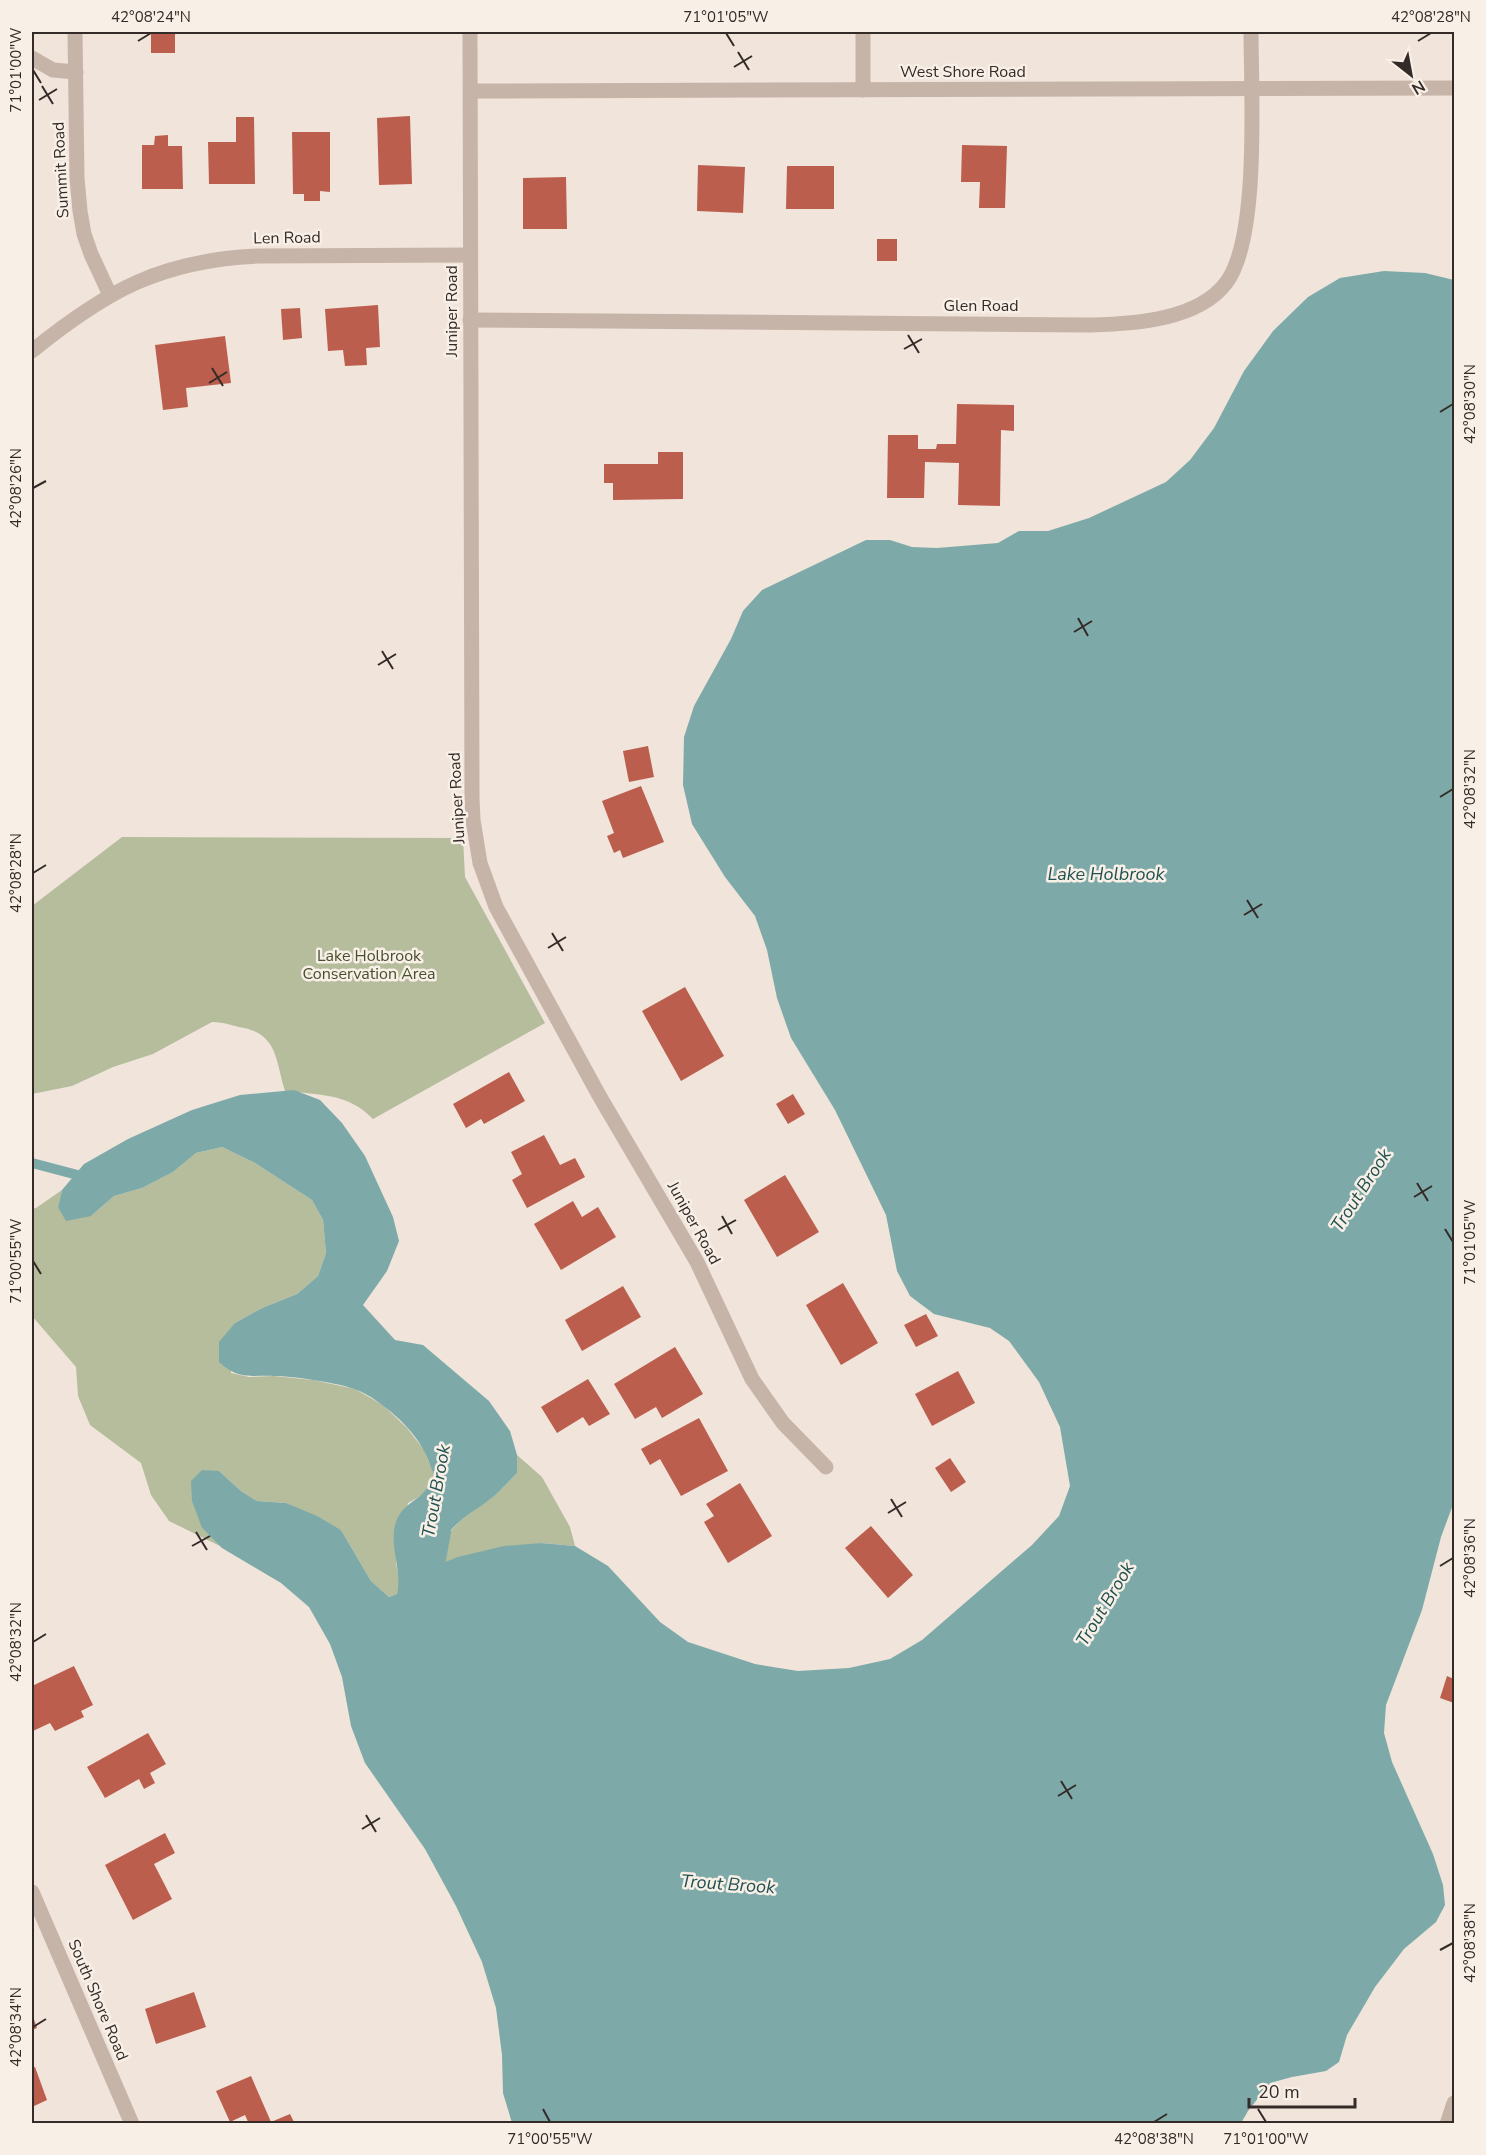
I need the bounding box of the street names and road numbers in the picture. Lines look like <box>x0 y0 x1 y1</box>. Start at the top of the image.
street label: West Shore Road <box>900 61 1026 83</box>
street label: Summit Road <box>47 121 75 219</box>
street label: Len Road <box>253 226 321 250</box>
street label: Juniper Road <box>441 265 463 358</box>
street label: Glen Road <box>943 295 1019 317</box>
street label: Juniper Road <box>444 752 470 845</box>
street label: Juniper Road <box>662 1177 726 1269</box>
street label: South Shore Road <box>63 1936 133 2064</box>

